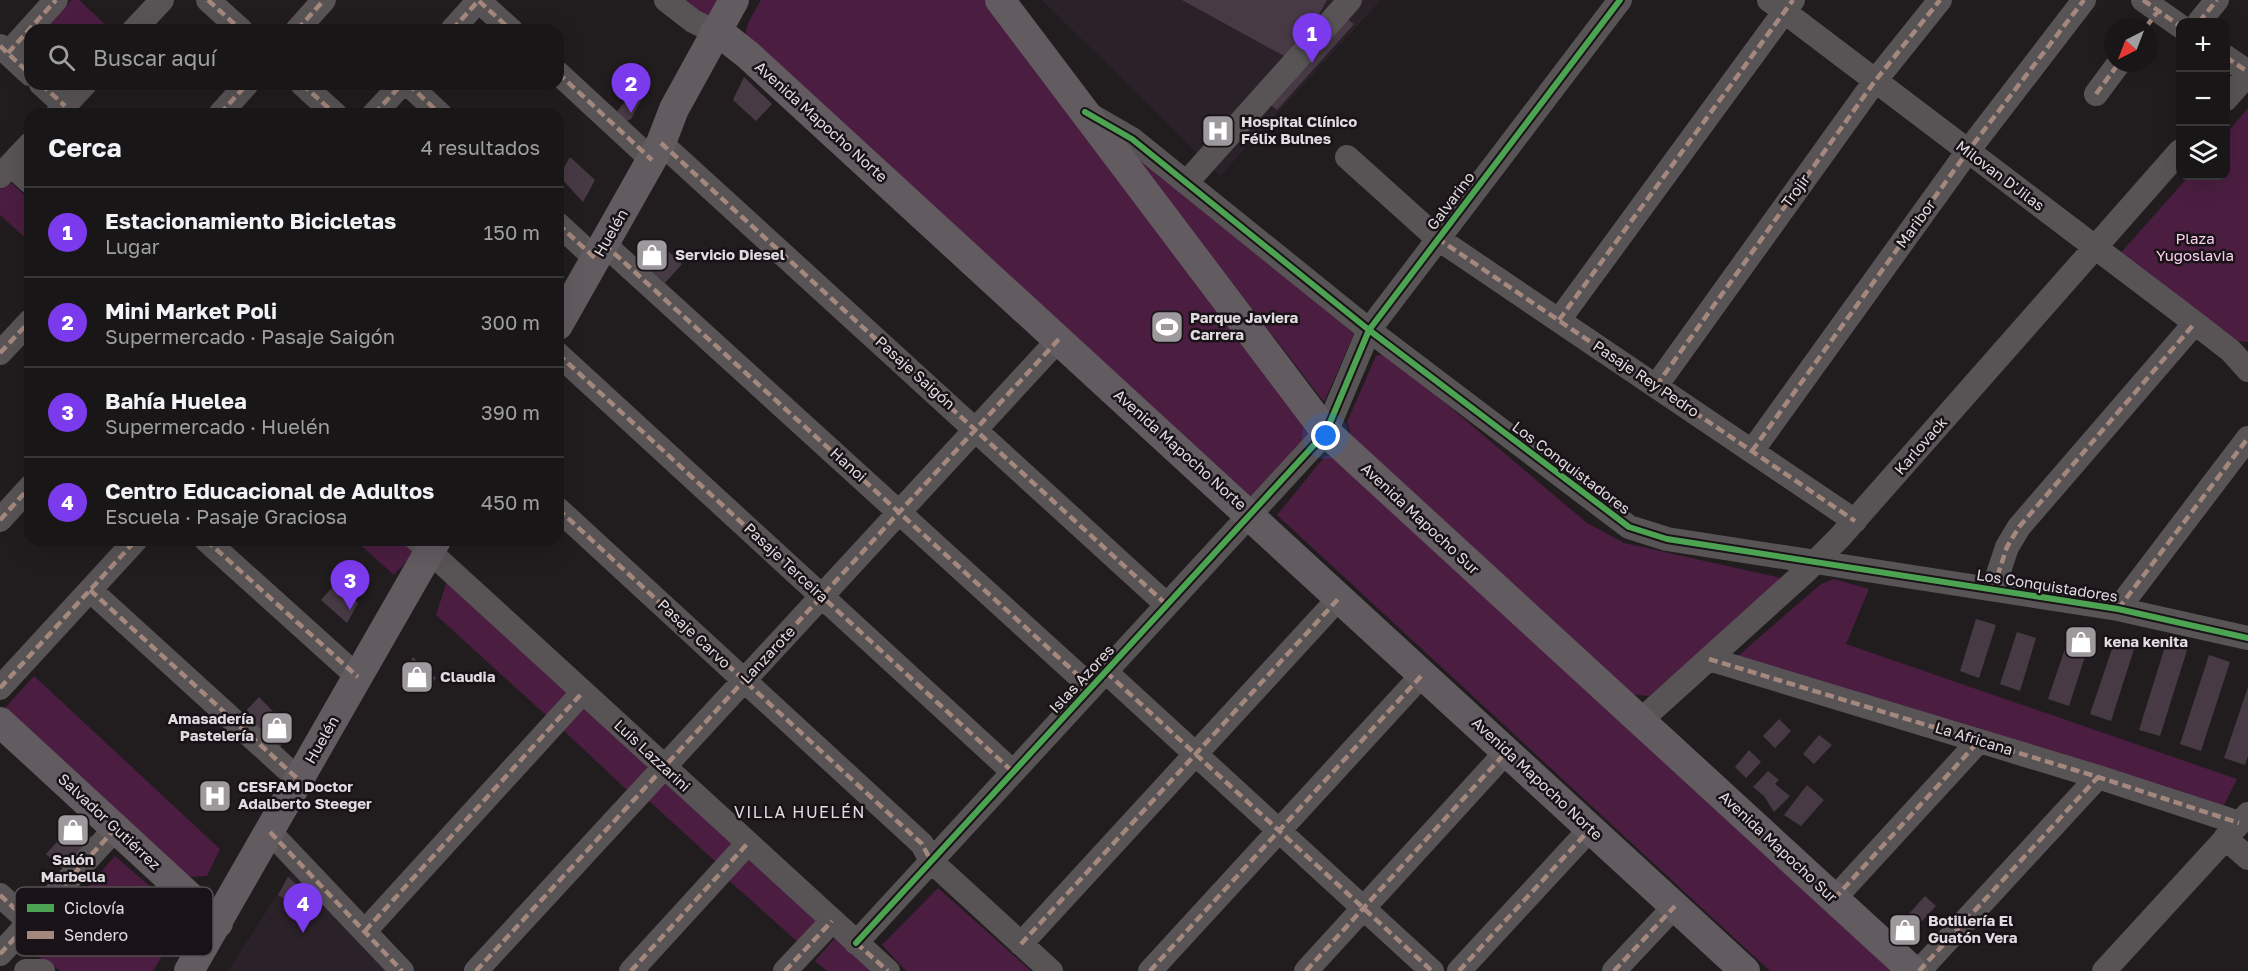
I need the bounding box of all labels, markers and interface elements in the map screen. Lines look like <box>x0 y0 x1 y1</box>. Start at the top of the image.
pin: 1 <box>1292 14 1332 63</box>
north arrow <box>2104 18 2158 72</box>
map controls <box>2176 18 2230 180</box>
button: + <box>2176 18 2230 72</box>
search box <box>24 24 564 90</box>
icon: search <box>45 41 78 74</box>
text: Buscar aquí <box>93 44 216 71</box>
street label: Avenida Mapocho Norte <box>752 57 892 186</box>
pin: 2 <box>612 63 650 113</box>
button: − <box>2176 72 2230 126</box>
place label: Hospital Clínico Félix Bulnes <box>1241 112 1357 147</box>
hospital icon: Hospital Clínico Félix Bulnes <box>1200 113 1236 149</box>
button: layers <box>2176 126 2230 180</box>
text: Cerca <box>48 132 122 163</box>
text: 4 resultados <box>421 135 540 159</box>
street label: Milovan D'Jilas <box>1953 136 2048 214</box>
street label: Galvarino <box>1423 168 1478 233</box>
street label: Trojir <box>1777 170 1813 210</box>
street label: Maribor <box>1892 196 1939 251</box>
street label: Huelén <box>589 206 631 259</box>
text: Estacionamiento Bicicletas <box>105 207 396 234</box>
text: 1 <box>62 220 73 244</box>
text: 150 m <box>484 220 540 244</box>
park label: Plaza Yugoslavia <box>2156 229 2234 264</box>
text: Lugar <box>105 234 160 258</box>
shop icon: Servicio Diesel <box>634 237 670 273</box>
place label: Servicio Diesel <box>675 245 785 263</box>
text: Mini Market Poli <box>105 297 277 324</box>
place label: Parque Javiera Carrera <box>1190 308 1299 343</box>
sports icon: Parque Javiera Carrera <box>1149 309 1185 345</box>
text: 2 <box>61 310 74 334</box>
text: 300 m <box>481 310 540 334</box>
text: Supermercado · Pasaje Saigón <box>105 324 395 348</box>
street label: Pasaje Saigón <box>872 332 959 413</box>
street label: Pasaje Rey Pedro <box>1590 336 1703 420</box>
street label: Avenida Mapocho Norte <box>1111 385 1251 514</box>
text: Bahía Huelea <box>105 387 247 414</box>
text: 3 <box>61 400 74 424</box>
text: 390 m <box>481 400 540 424</box>
street label: Karlovack <box>1890 412 1951 478</box>
text: Supermercado · Huelén <box>105 414 330 438</box>
street label: Los Conquistadores <box>1509 417 1634 517</box>
your location <box>1311 421 1340 450</box>
street label: Hanoi <box>827 443 870 485</box>
street label: Avenida Mapocho Sur <box>1358 459 1484 578</box>
text: Centro Educacional de Adultos <box>105 477 434 504</box>
text: 4 <box>61 490 74 514</box>
text: 450 m <box>481 490 540 514</box>
text: Escuela · Pasaje Graciosa <box>105 504 347 528</box>
street label: Pasaje Terceira <box>741 519 832 606</box>
pin: 3 <box>330 560 370 610</box>
street label: Los Conquistadores <box>1975 565 2119 605</box>
street label: Pasaje Carvo <box>654 595 735 672</box>
street label: Lanzarote <box>736 622 799 687</box>
shop icon: kena kenita <box>2063 624 2099 660</box>
place label: kena kenita <box>2104 632 2188 650</box>
street label: Islas Azores <box>1045 640 1117 716</box>
shop icon: Claudia <box>399 659 435 695</box>
place label: Claudia <box>440 667 496 685</box>
place label: Amasadería Pastelería <box>168 709 254 744</box>
shop icon: Amasadería Pastelería <box>259 710 295 746</box>
street label: Huelén <box>300 713 342 766</box>
street label: Avenida Mapocho Norte <box>1469 713 1607 844</box>
street label: Luis Lazzarini <box>611 716 694 795</box>
street label: La Africana <box>1933 718 2015 758</box>
street label: Salvador Gutiérrez <box>55 769 165 873</box>
place label: CESFAM Doctor Adalberto Steeger <box>238 777 372 812</box>
hospital icon: CESFAM Doctor Adalberto Steeger <box>197 778 233 814</box>
street label: Avenida Mapocho Sur <box>1716 787 1842 906</box>
district label: VILLA HUELÉN <box>734 802 866 822</box>
shop icon: Salón Marbella <box>55 812 91 848</box>
place label: Salón Marbella <box>41 850 106 885</box>
pin: 4 <box>284 884 322 933</box>
legend <box>15 887 213 956</box>
text: Ciclovía <box>64 898 124 918</box>
place label: Botillería El Guatón Vera <box>1928 911 2018 946</box>
shop icon: Botillería El Guatón Vera <box>1887 912 1923 948</box>
text: Sendero <box>64 925 128 945</box>

